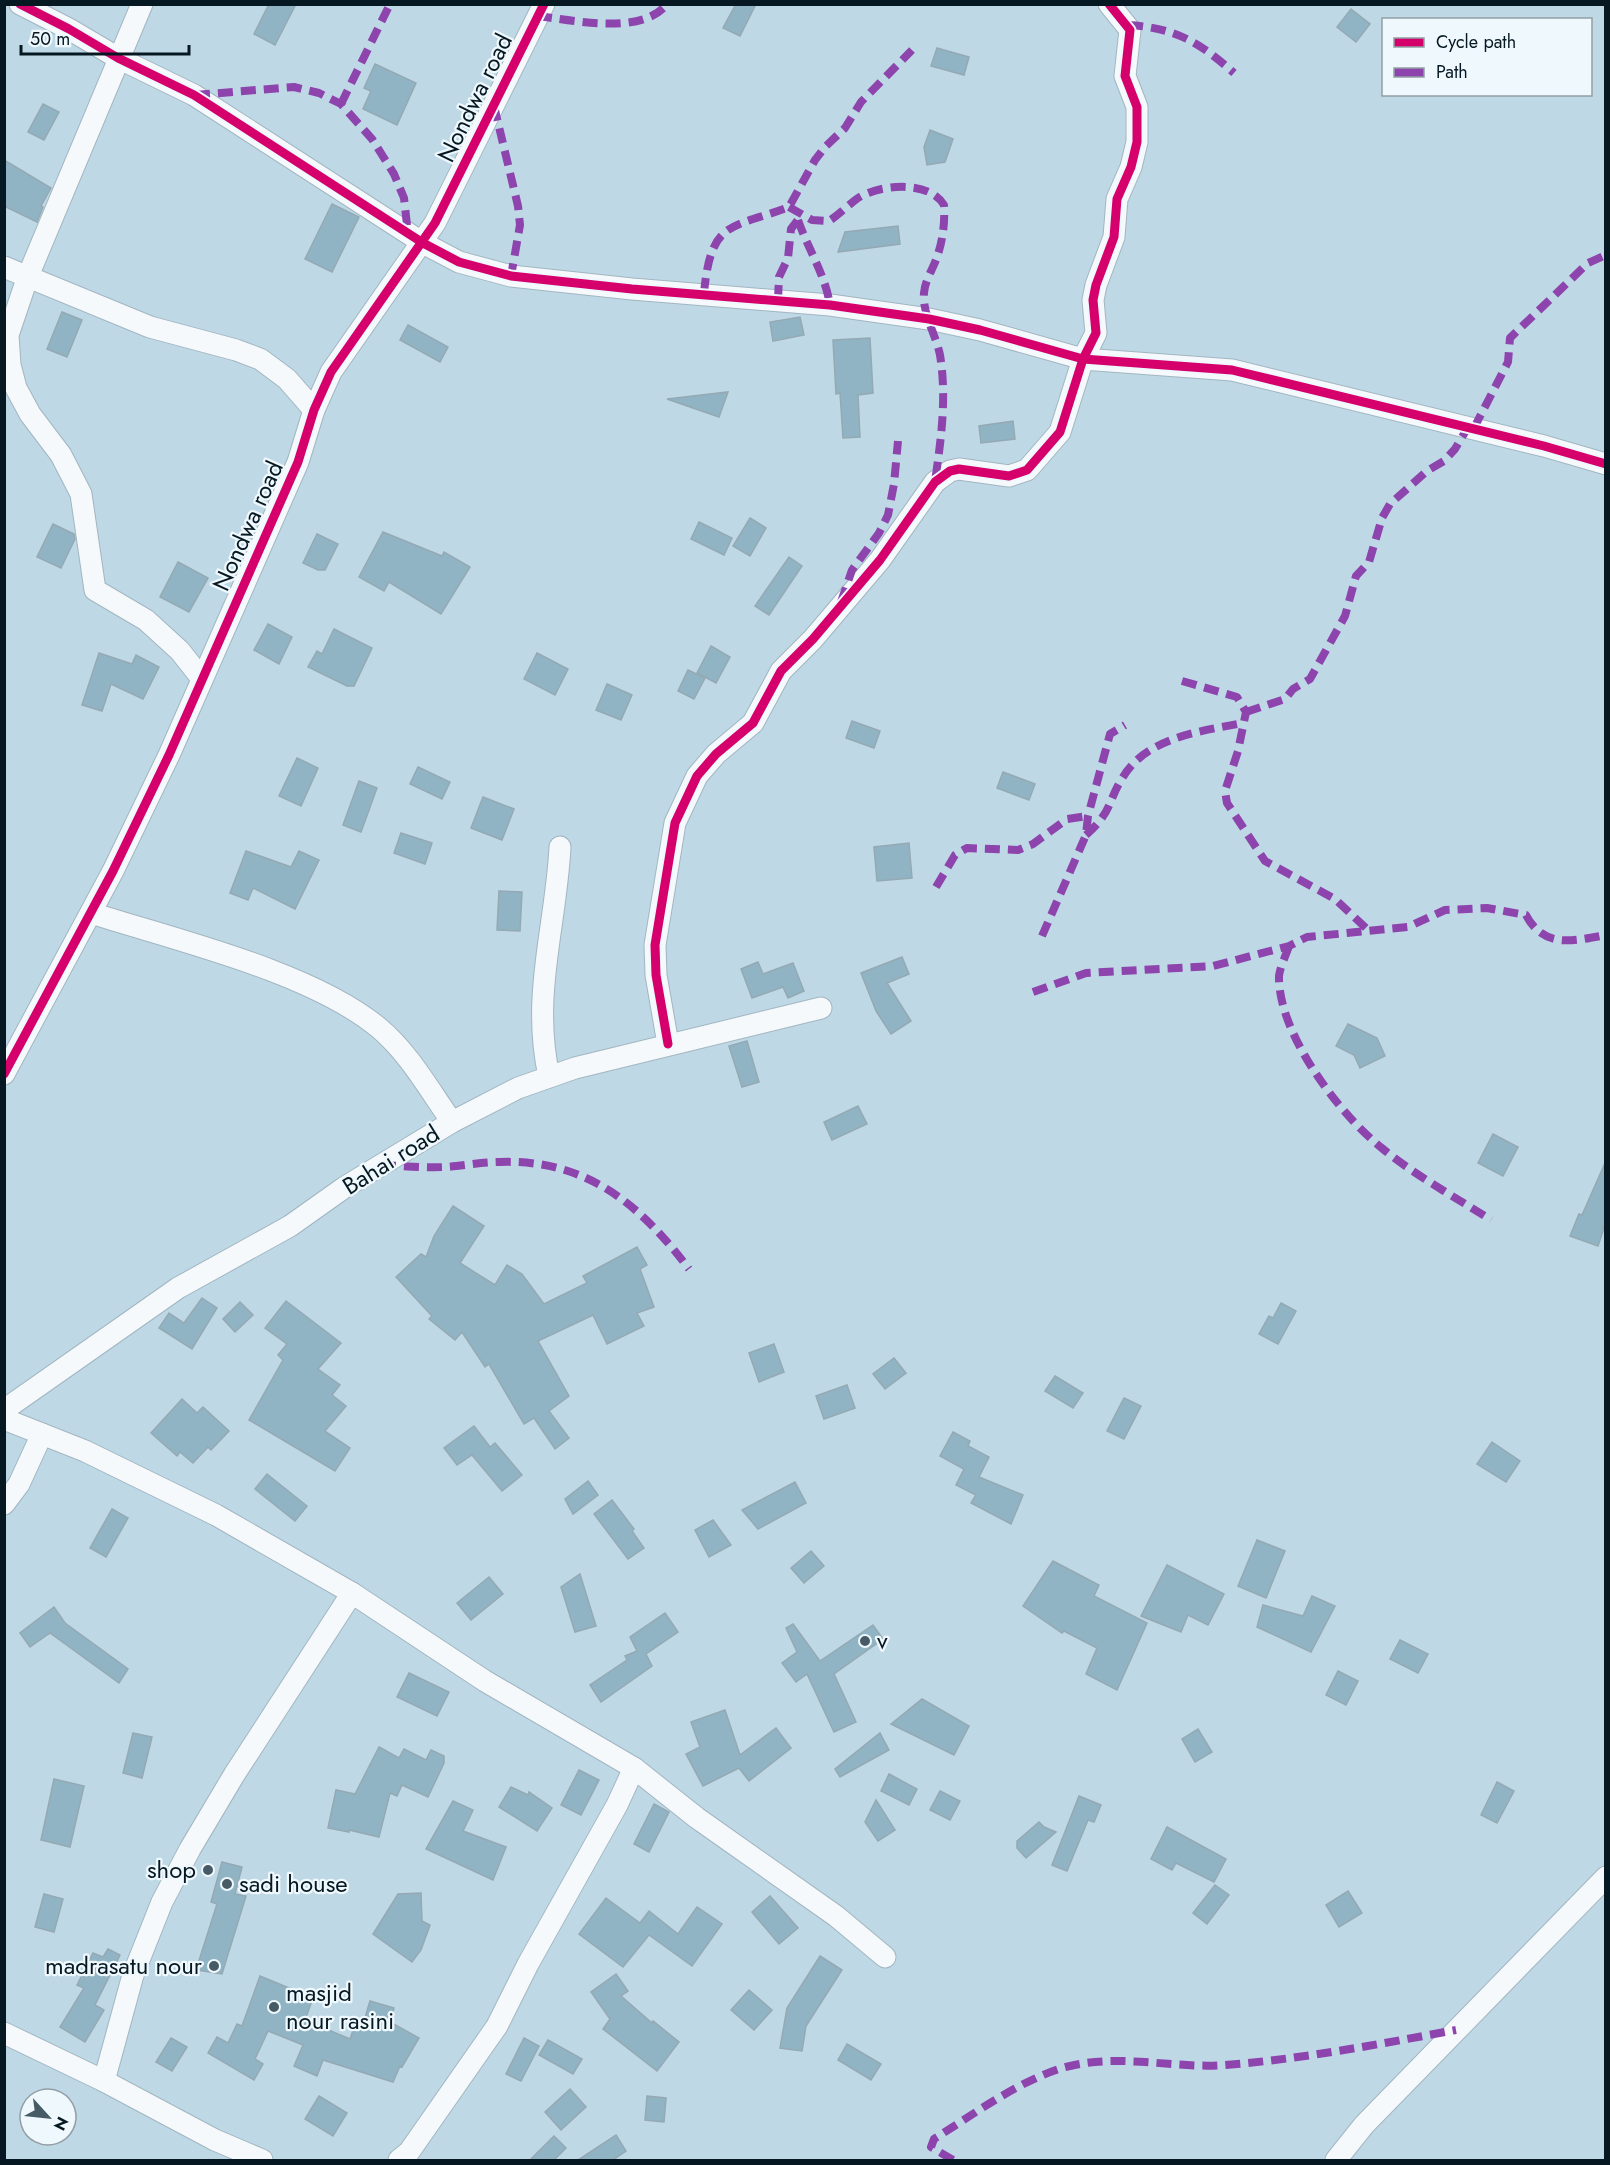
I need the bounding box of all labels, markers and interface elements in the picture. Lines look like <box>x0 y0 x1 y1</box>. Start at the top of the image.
scale bar <box>21 18 189 56</box>
legend <box>1382 18 1592 96</box>
text: 50 m <box>30 26 70 52</box>
street label: Nondwa road <box>428 28 521 168</box>
text: Cycle path <box>1436 29 1516 55</box>
text: Path <box>1436 59 1468 85</box>
street label: Nondwa road <box>203 455 292 597</box>
street label: Bahai road <box>335 1116 446 1203</box>
place label: v <box>877 1623 888 1658</box>
marker: v <box>858 1634 872 1648</box>
place label: shop <box>147 1852 196 1887</box>
marker: shop <box>201 1863 215 1877</box>
place label: sadi house <box>239 1866 348 1901</box>
marker: sadi house <box>220 1877 234 1891</box>
place label: madrasatu nour <box>45 1948 203 1983</box>
marker: madrasatu nour <box>207 1959 221 1973</box>
place label: masjid nour rasini <box>286 1975 394 2038</box>
marker: masjid nour rasini <box>267 2000 281 2014</box>
north arrow <box>18 2087 78 2147</box>
text: N <box>48 2113 74 2134</box>

